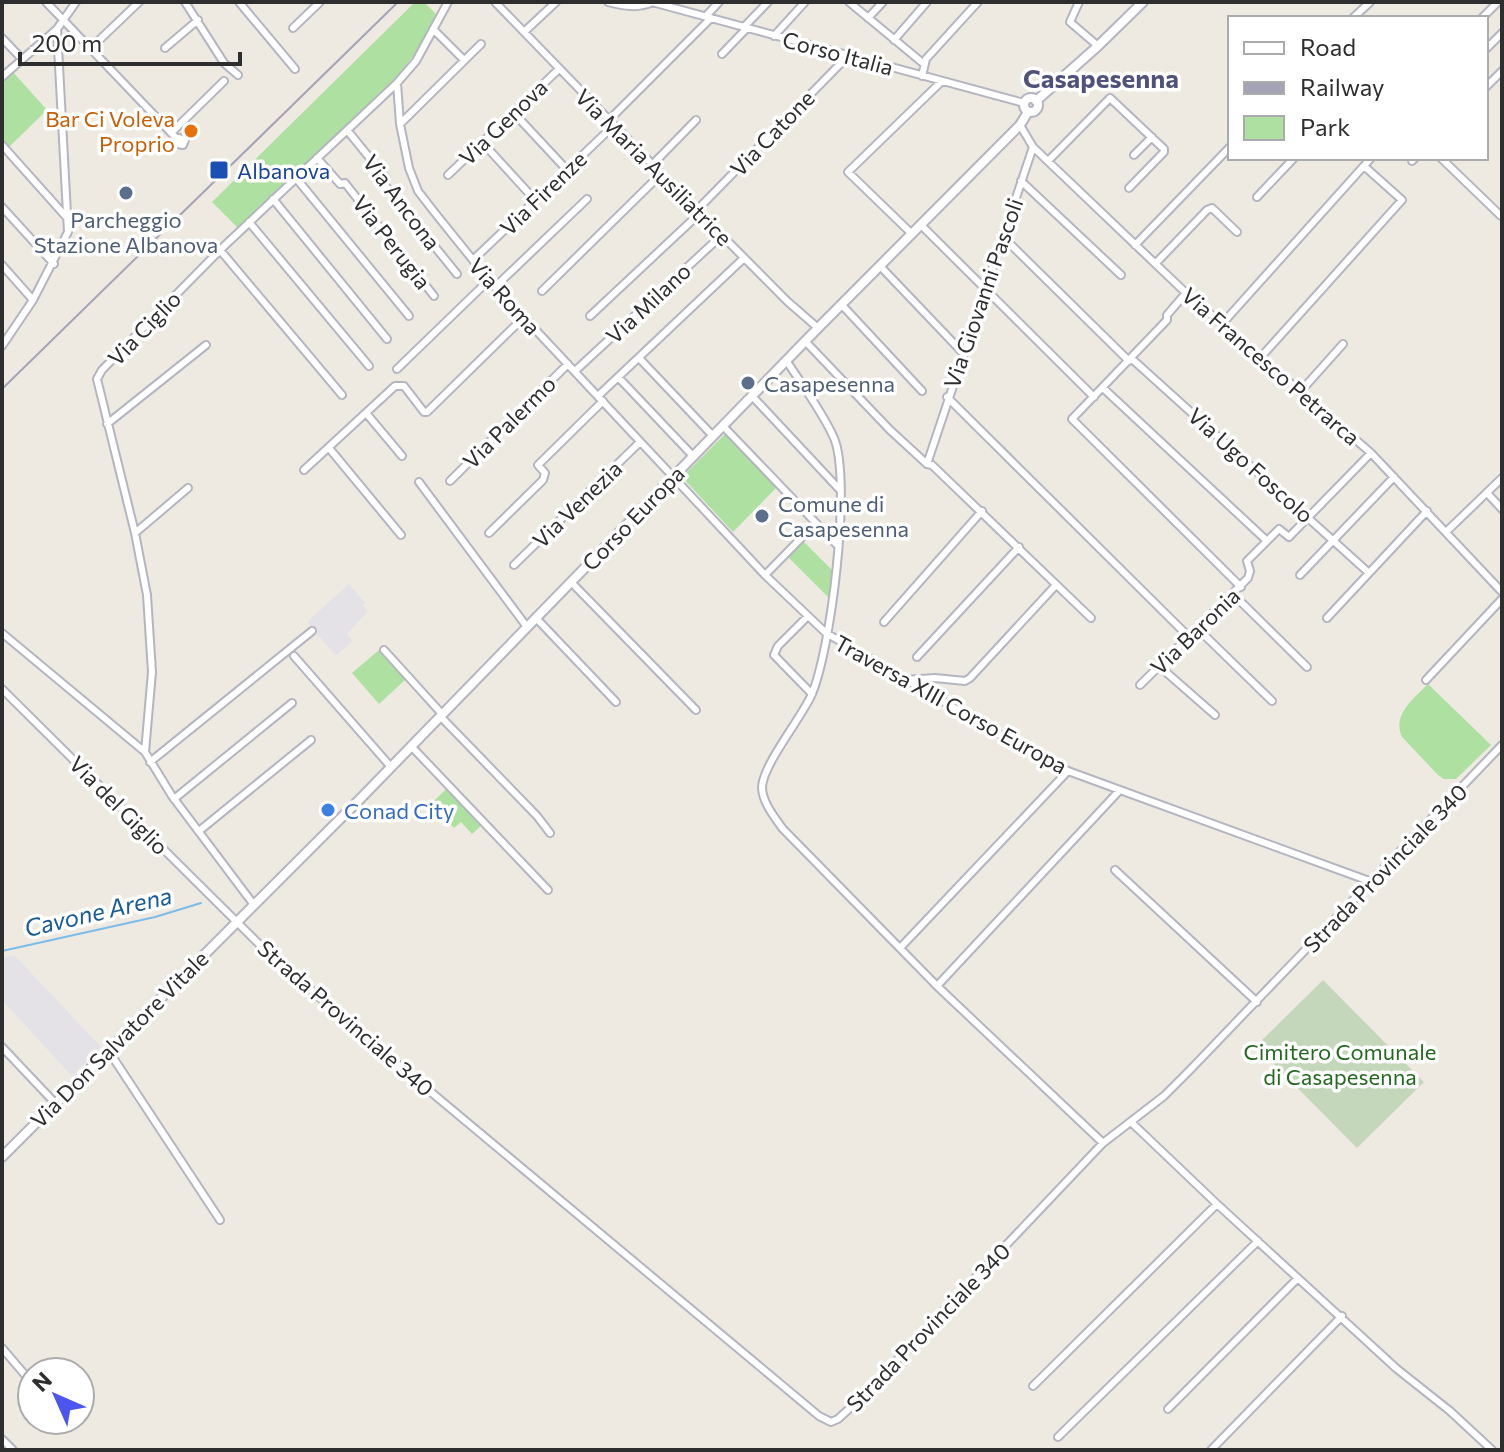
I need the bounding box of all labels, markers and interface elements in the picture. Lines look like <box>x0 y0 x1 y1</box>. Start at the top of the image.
scale bar <box>20 16 240 66</box>
legend <box>1228 16 1488 160</box>
street label: Corso Italia <box>780 25 896 81</box>
text: 200 m <box>32 28 102 57</box>
text: Road <box>1300 32 1356 61</box>
district label: Casapesenna <box>1023 62 1179 93</box>
text: Railway <box>1300 72 1385 101</box>
street label: Via Genova <box>453 73 553 171</box>
street label: Via Maria Ausiliatrice <box>570 83 738 251</box>
street label: Via Catone <box>724 84 820 182</box>
place label: Bar Ci Voleva Proprio <box>45 105 175 157</box>
text: Park <box>1300 112 1350 141</box>
marker: Bar Ci Voleva Proprio <box>182 122 200 140</box>
street label: Via Firenze <box>494 145 592 241</box>
street label: Via Ancona <box>357 149 447 255</box>
place label: Albanova <box>237 157 330 184</box>
marker: Albanova <box>208 159 230 181</box>
marker: Parcheggio Stazione Albanova <box>117 184 135 202</box>
street label: Via Perugia <box>347 190 437 294</box>
street label: Via Giovanni Pascoli <box>938 194 1028 392</box>
place label: Parcheggio Stazione Albanova <box>34 206 218 258</box>
street label: Via Roma <box>463 252 547 340</box>
street label: Via Milano <box>600 257 696 349</box>
street label: Via Francesco Petrarca <box>1177 281 1365 451</box>
street label: Via Ciglio <box>102 285 186 371</box>
street label: Via Palermo <box>457 370 561 474</box>
place label: Casapesenna <box>764 370 895 397</box>
marker: Casapesenna <box>739 374 757 392</box>
street label: Via Ugo Foscolo <box>1183 402 1319 528</box>
street label: Via Venezia <box>527 455 627 553</box>
street label: Corso Europa <box>576 460 690 576</box>
place label: Comune di Casapesenna <box>778 490 909 542</box>
marker: Comune di Casapesenna <box>753 507 771 525</box>
street label: Via Baronia <box>1145 582 1245 680</box>
street label: Traversa XIII Corso Europa <box>830 629 1072 779</box>
street label: Via del Giglio <box>64 750 174 860</box>
street label: Strada Provinciale 340 <box>1297 778 1473 958</box>
place label: Conad City <box>344 797 454 824</box>
marker: Conad City <box>319 801 337 819</box>
water label: Cavone Arena <box>21 880 175 942</box>
street label: Strada Provinciale 340 <box>253 934 439 1102</box>
street label: Via Don Salvatore Vitale <box>25 945 213 1133</box>
park label: Cimitero Comunale di Casapesenna <box>1244 1038 1436 1090</box>
street label: Strada Provinciale 340 <box>840 1237 1016 1417</box>
north arrow <box>16 1356 96 1436</box>
text: N <box>26 1366 57 1397</box>

